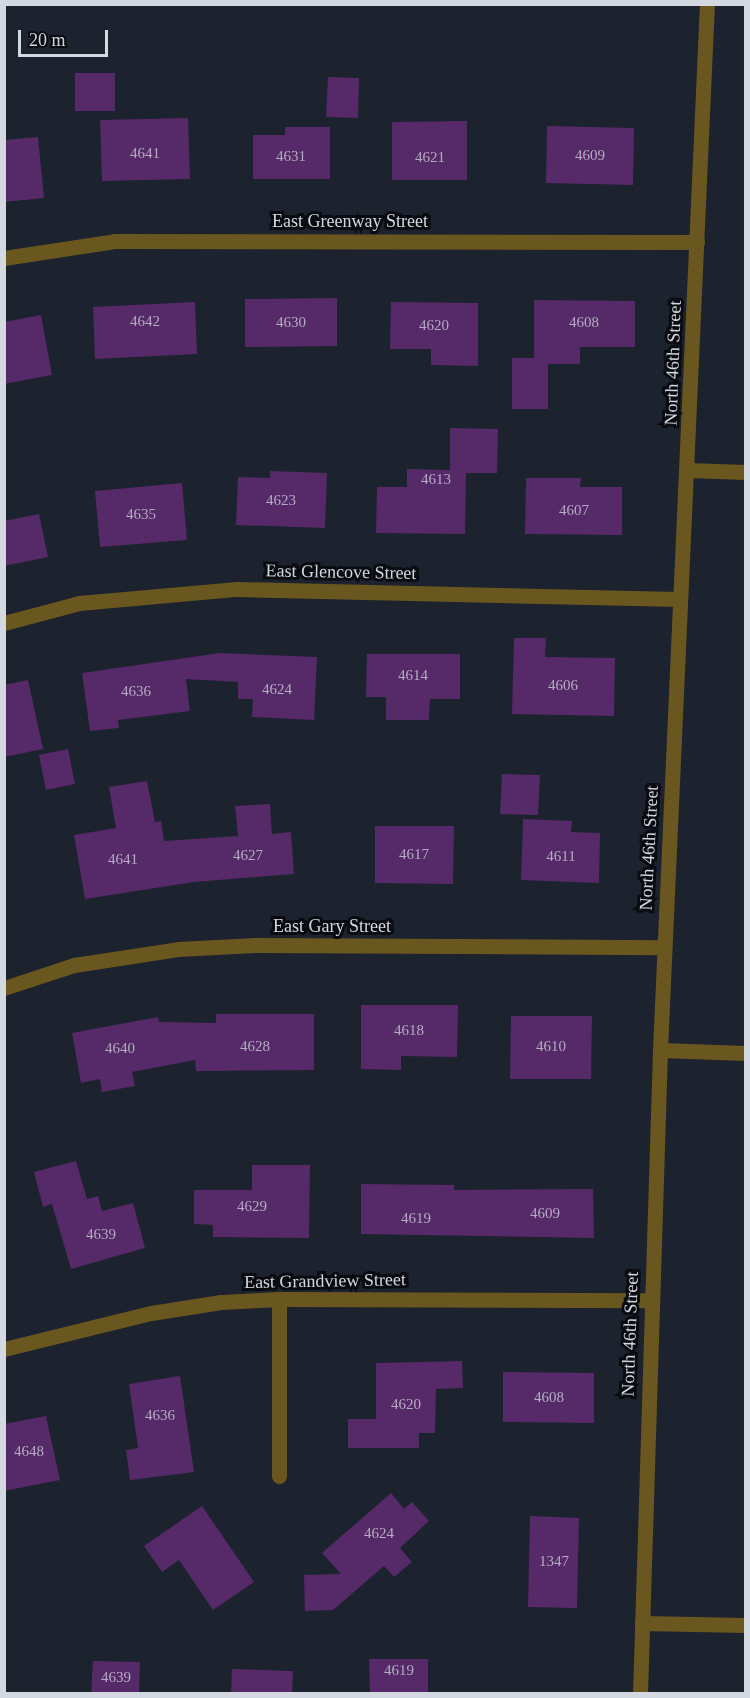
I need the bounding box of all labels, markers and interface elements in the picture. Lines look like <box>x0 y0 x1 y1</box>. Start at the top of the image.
scale bar <box>21 18 111 56</box>
text: 20 m <box>29 30 66 50</box>
house number: 4641 <box>130 145 160 163</box>
house number: 4609 <box>575 147 605 165</box>
house number: 4631 <box>276 148 306 166</box>
house number: 4621 <box>415 149 445 167</box>
street label: East Greenway Street <box>272 210 428 232</box>
street label: North 46th Street <box>660 300 686 426</box>
house number: 4642 <box>130 313 160 331</box>
house number: 4630 <box>276 314 306 332</box>
house number: 4608 <box>569 314 599 332</box>
house number: 4620 <box>419 317 449 335</box>
house number: 4613 <box>421 471 451 489</box>
house number: 4623 <box>266 492 296 510</box>
house number: 4607 <box>559 502 589 520</box>
house number: 4635 <box>126 506 156 524</box>
street label: East Glencove Street <box>265 560 417 584</box>
house number: 4614 <box>398 667 428 685</box>
house number: 4606 <box>548 677 578 695</box>
house number: 4624 <box>262 681 292 699</box>
house number: 4636 <box>121 683 151 701</box>
street label: North 46th Street <box>635 785 663 911</box>
house number: 4617 <box>399 846 429 864</box>
house number: 4627 <box>233 847 263 865</box>
house number: 4611 <box>546 848 576 866</box>
house number: 4641 <box>108 851 138 869</box>
street label: East Gary Street <box>273 915 391 937</box>
house number: 4618 <box>394 1022 424 1040</box>
house number: 4628 <box>240 1038 270 1056</box>
house number: 4610 <box>536 1038 566 1056</box>
house number: 4640 <box>105 1040 135 1058</box>
house number: 4629 <box>237 1198 267 1216</box>
house number: 4609 <box>530 1205 560 1223</box>
house number: 4619 <box>401 1210 431 1228</box>
house number: 4639 <box>86 1226 116 1244</box>
street label: East Grandview Street <box>244 1269 406 1293</box>
street label: North 46th Street <box>617 1271 643 1397</box>
house number: 4608 <box>534 1389 564 1407</box>
house number: 4620 <box>391 1396 421 1414</box>
house number: 4636 <box>145 1407 175 1425</box>
house number: 4648 <box>14 1443 44 1461</box>
house number: 4624 <box>364 1525 394 1543</box>
house number: 1347 <box>539 1553 569 1571</box>
house number: 4619 <box>384 1662 414 1680</box>
house number: 4639 <box>101 1669 131 1687</box>

